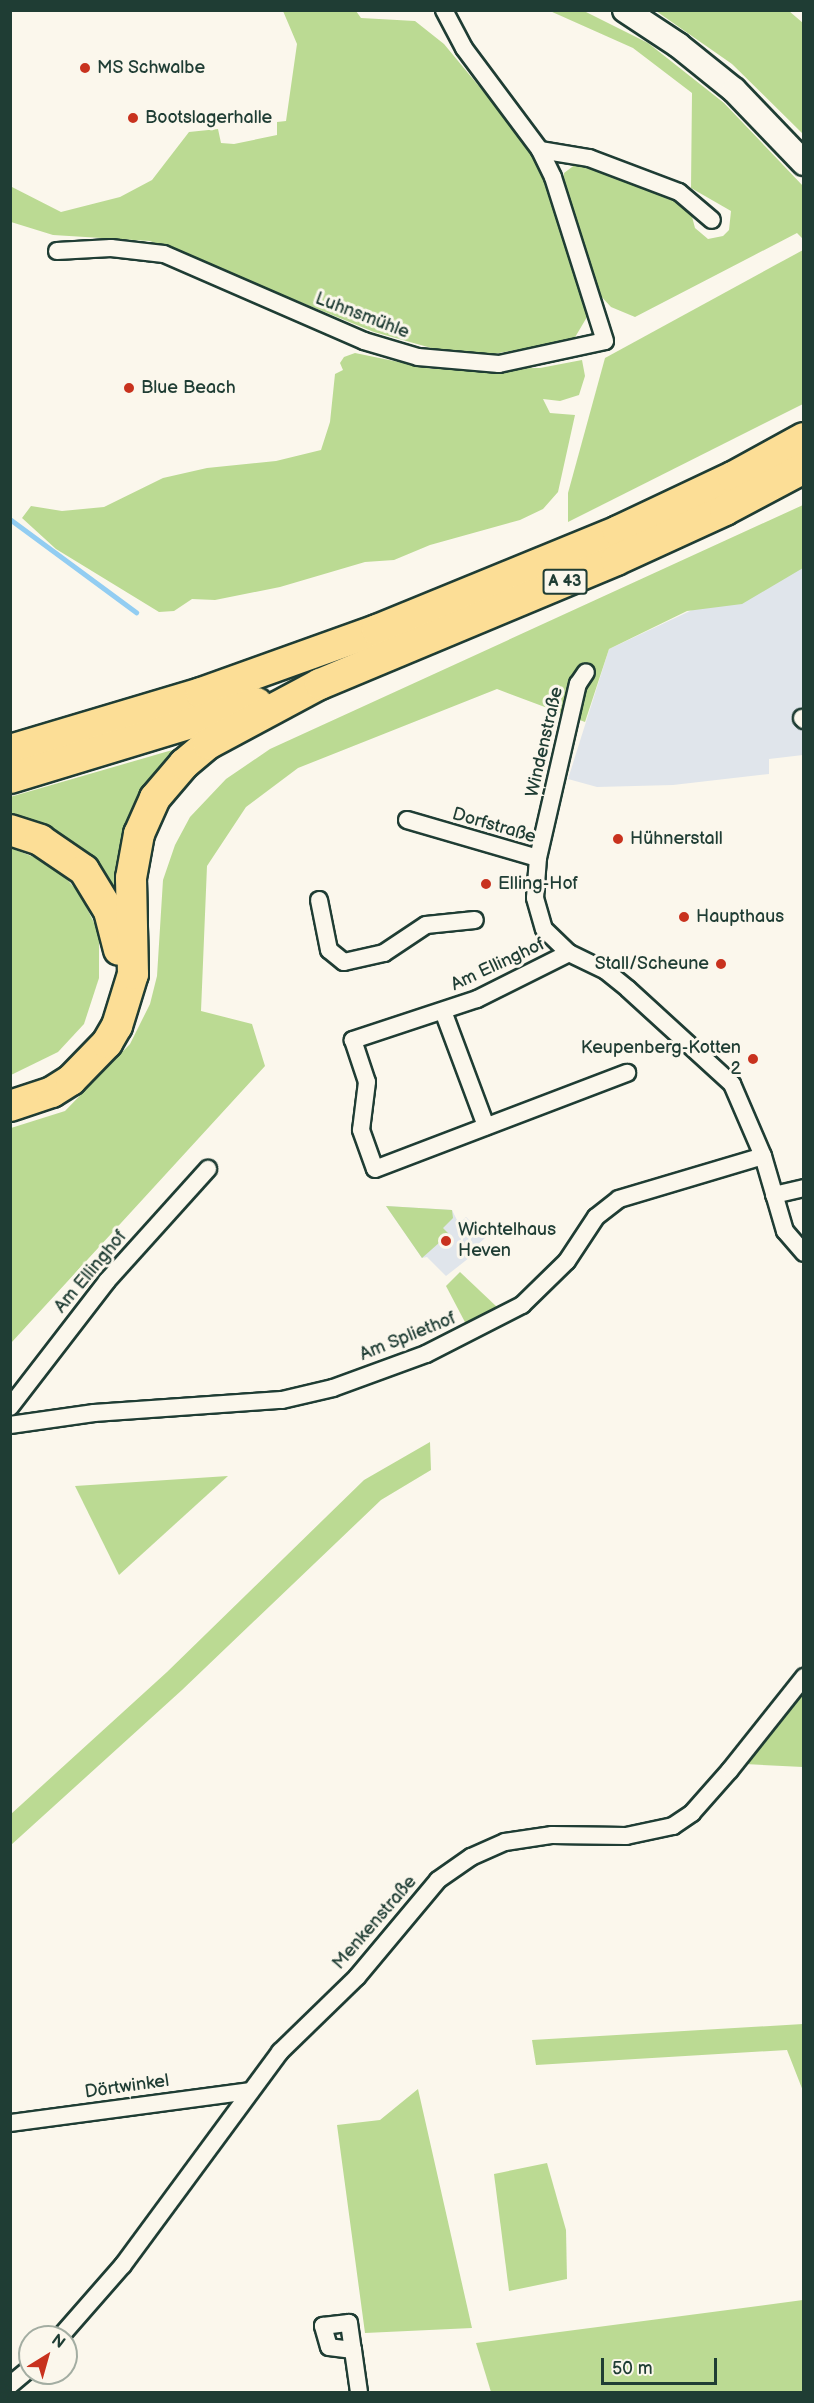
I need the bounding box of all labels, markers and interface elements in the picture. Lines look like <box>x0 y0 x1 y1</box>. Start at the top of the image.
place label: MS Schwalbe <box>97 57 206 79</box>
marker: MS Schwalbe <box>78 61 92 75</box>
place label: Bootslagerhalle <box>145 107 272 129</box>
marker: Bootslagerhalle <box>126 111 140 125</box>
street label: Luhnsmühle <box>312 288 412 344</box>
place label: Blue Beach <box>141 377 236 399</box>
marker: Blue Beach <box>122 381 136 395</box>
road number: A 43 <box>542 569 588 595</box>
street label: Windenstraße <box>522 685 568 799</box>
street label: Dorfstraße <box>450 804 538 848</box>
place label: Hühnerstall <box>630 828 723 850</box>
marker: Hühnerstall <box>611 832 625 846</box>
place label: Elling-Hof <box>498 873 578 895</box>
marker: Elling-Hof <box>479 877 493 891</box>
place label: Haupthaus <box>696 906 784 928</box>
marker: Haupthaus <box>677 910 691 924</box>
street label: Am Ellinghof <box>448 934 548 996</box>
place label: Stall/Scheune <box>595 953 709 975</box>
marker: Stall/Scheune <box>714 957 728 971</box>
place label: Keupenberg-Kotten 2 <box>581 1038 741 1080</box>
marker: Keupenberg-Kotten 2 <box>746 1052 760 1066</box>
place label: Wichtelhaus Heven <box>458 1220 556 1262</box>
street label: Am Ellinghof <box>50 1226 132 1318</box>
marker: Wichtelhaus Heven <box>439 1234 453 1248</box>
street label: Am Spliethof <box>357 1308 459 1366</box>
street label: Menkenstraße <box>328 1872 422 1974</box>
street label: Dörtwinkel <box>83 2070 171 2104</box>
north arrow <box>18 2325 78 2385</box>
text: N <box>47 2331 68 2353</box>
scale bar <box>604 2346 720 2384</box>
text: 50 m <box>612 2358 653 2379</box>

